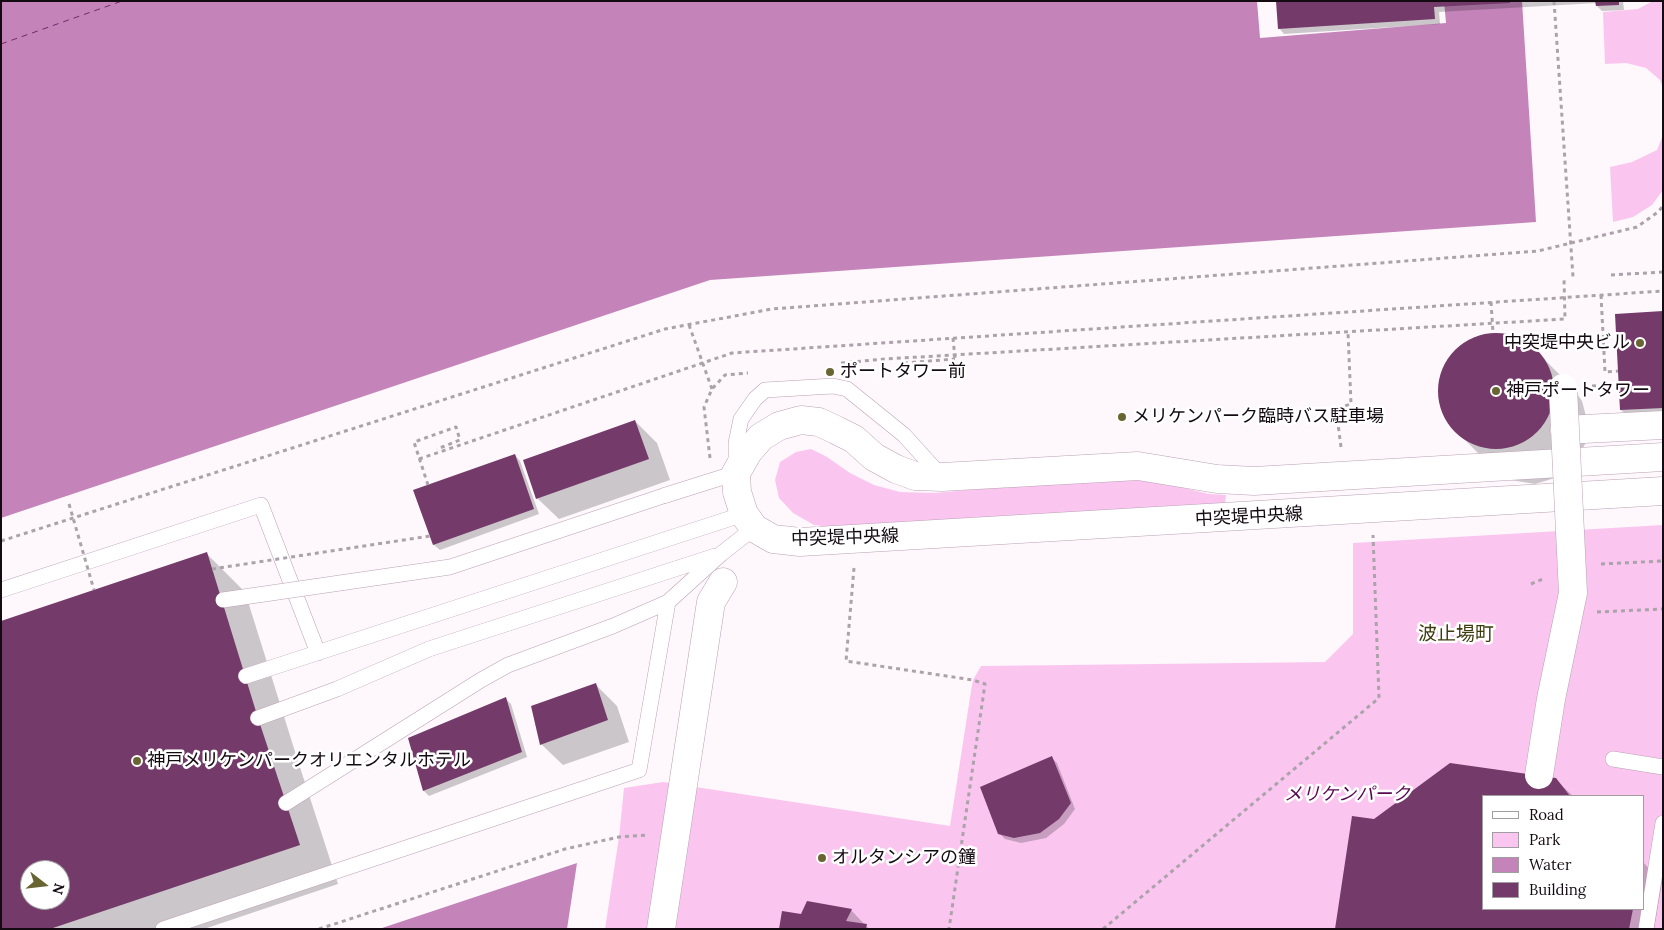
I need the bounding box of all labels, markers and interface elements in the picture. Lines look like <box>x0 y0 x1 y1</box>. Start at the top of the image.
place label: 中突堤中央ビル <box>1504 332 1630 354</box>
marker: 中突堤中央ビル <box>1634 337 1646 349</box>
place label: ポートタワー前 <box>840 361 966 383</box>
marker: ポートタワー前 <box>824 366 836 378</box>
place label: 神戸ポートタワー <box>1506 380 1650 402</box>
marker: 神戸ポートタワー <box>1490 385 1502 397</box>
place label: メリケンパーク臨時バス駐車場 <box>1132 406 1384 428</box>
marker: メリケンパーク臨時バス駐車場 <box>1116 411 1128 423</box>
street label: 中突堤中央線 <box>1195 503 1303 531</box>
street label: 中突堤中央線 <box>791 525 899 551</box>
district label: 波止場町 <box>1418 624 1494 646</box>
place label: 神戸メリケンパークオリエンタルホテル <box>147 750 471 772</box>
marker: 神戸メリケンパークオリエンタルホテル <box>131 755 143 767</box>
park label: メリケンパーク <box>1284 784 1410 806</box>
legend <box>1482 795 1644 910</box>
text: Road <box>1529 805 1564 824</box>
text: Park <box>1529 830 1560 849</box>
place label: オルタンシアの鐘 <box>832 847 976 869</box>
marker: オルタンシアの鐘 <box>816 852 828 864</box>
text: Water <box>1529 855 1571 874</box>
north arrow <box>20 860 70 910</box>
text: Building <box>1529 880 1586 899</box>
text: N <box>48 881 69 897</box>

